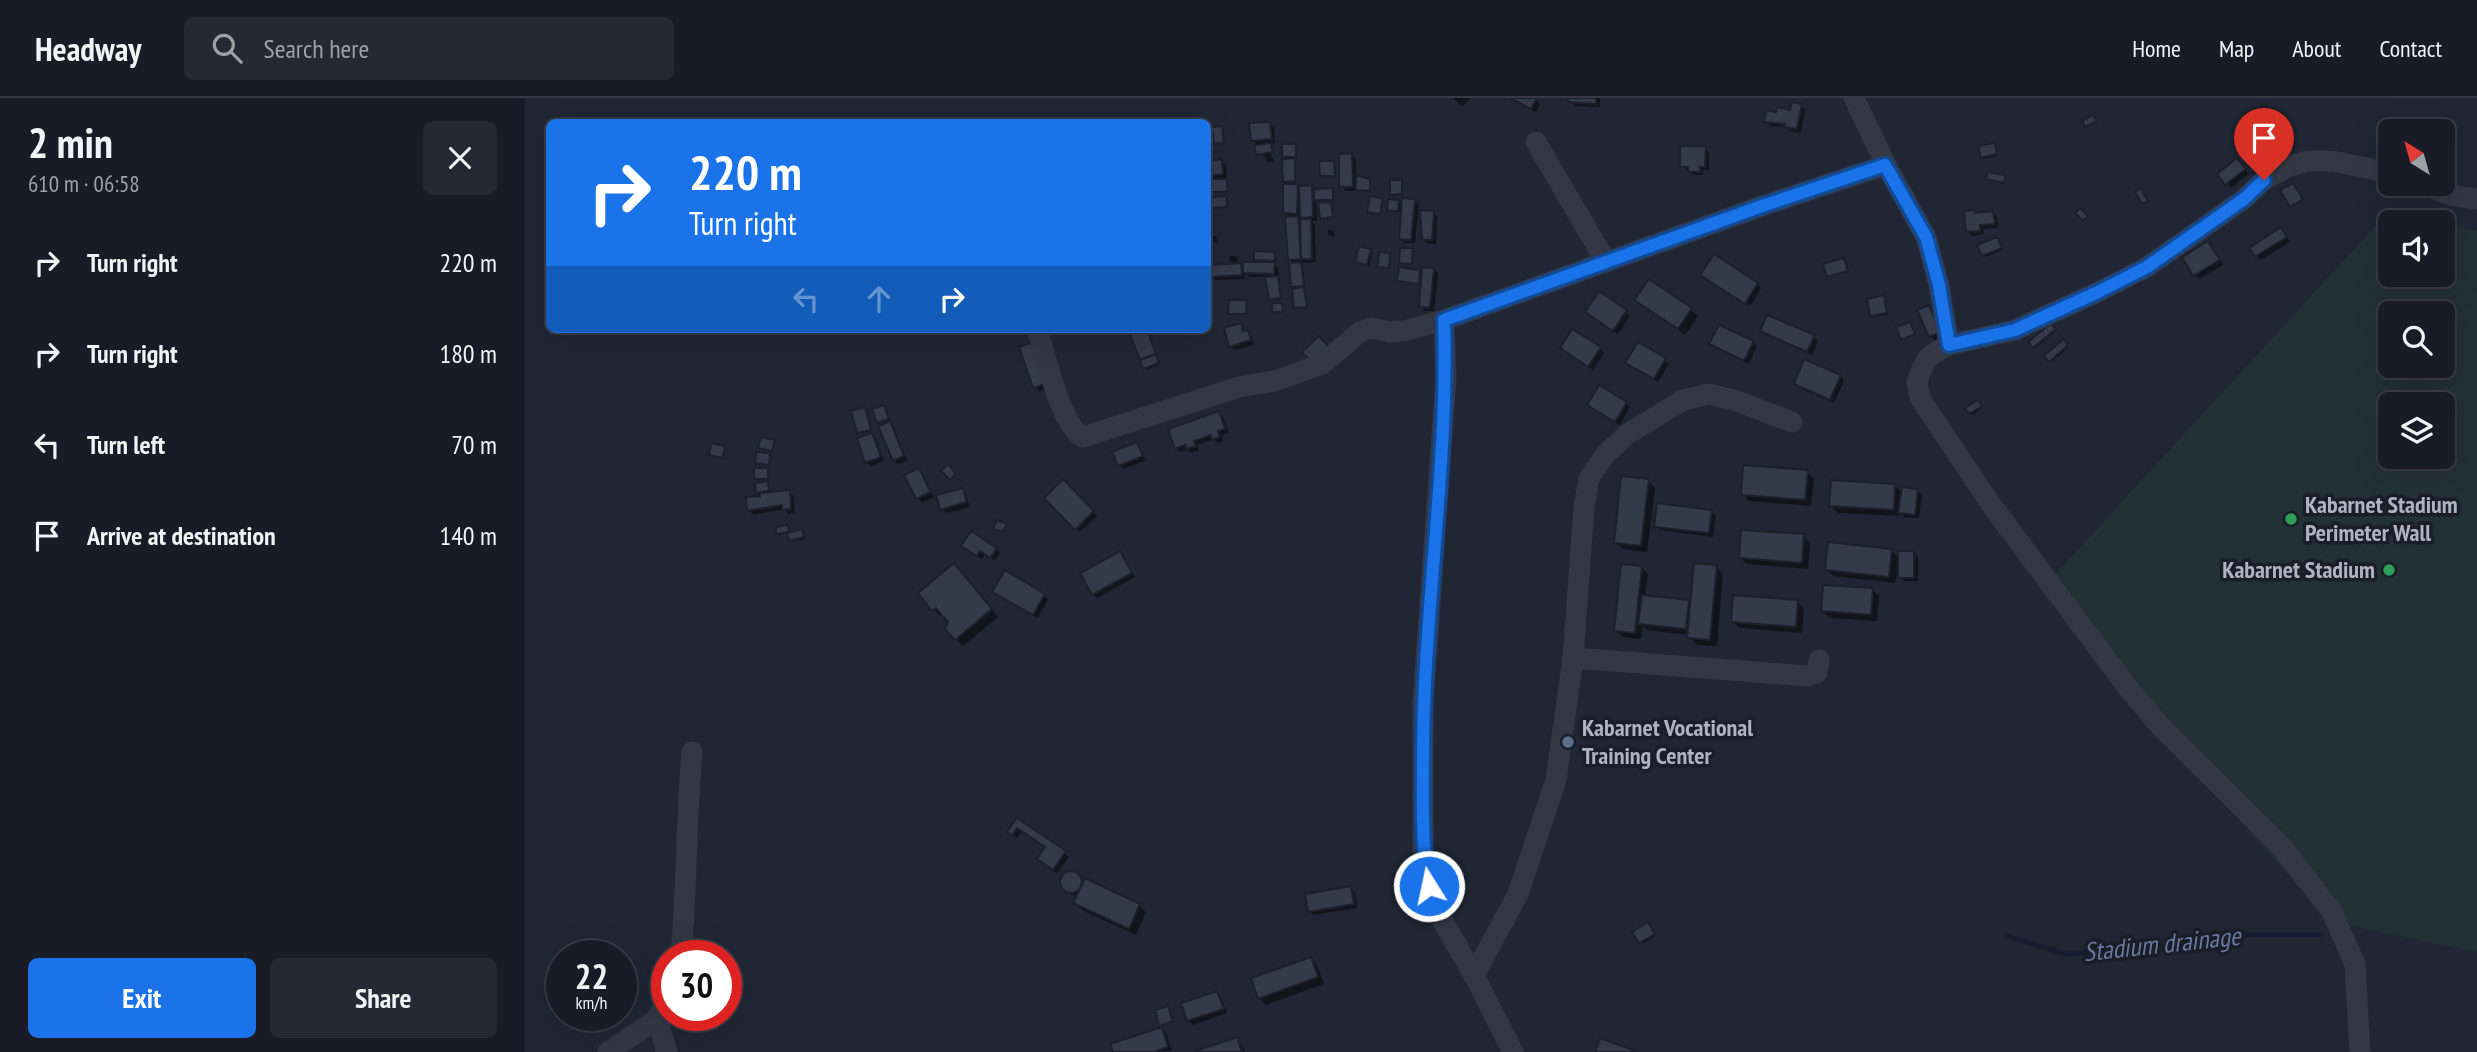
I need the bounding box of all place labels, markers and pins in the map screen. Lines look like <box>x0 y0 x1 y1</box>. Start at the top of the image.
pin <box>2234 108 2294 180</box>
place label: Kabarnet Stadium Perimeter Wall <box>2305 489 2458 548</box>
marker: Kabarnet Stadium Perimeter Wall <box>2283 511 2299 527</box>
place label: Kabarnet Stadium <box>2222 554 2375 585</box>
marker: Kabarnet Stadium <box>2381 562 2397 578</box>
place label: Kabarnet Vocational Training Center <box>1582 712 1753 771</box>
marker: Kabarnet Vocational Training Center <box>1560 734 1576 750</box>

